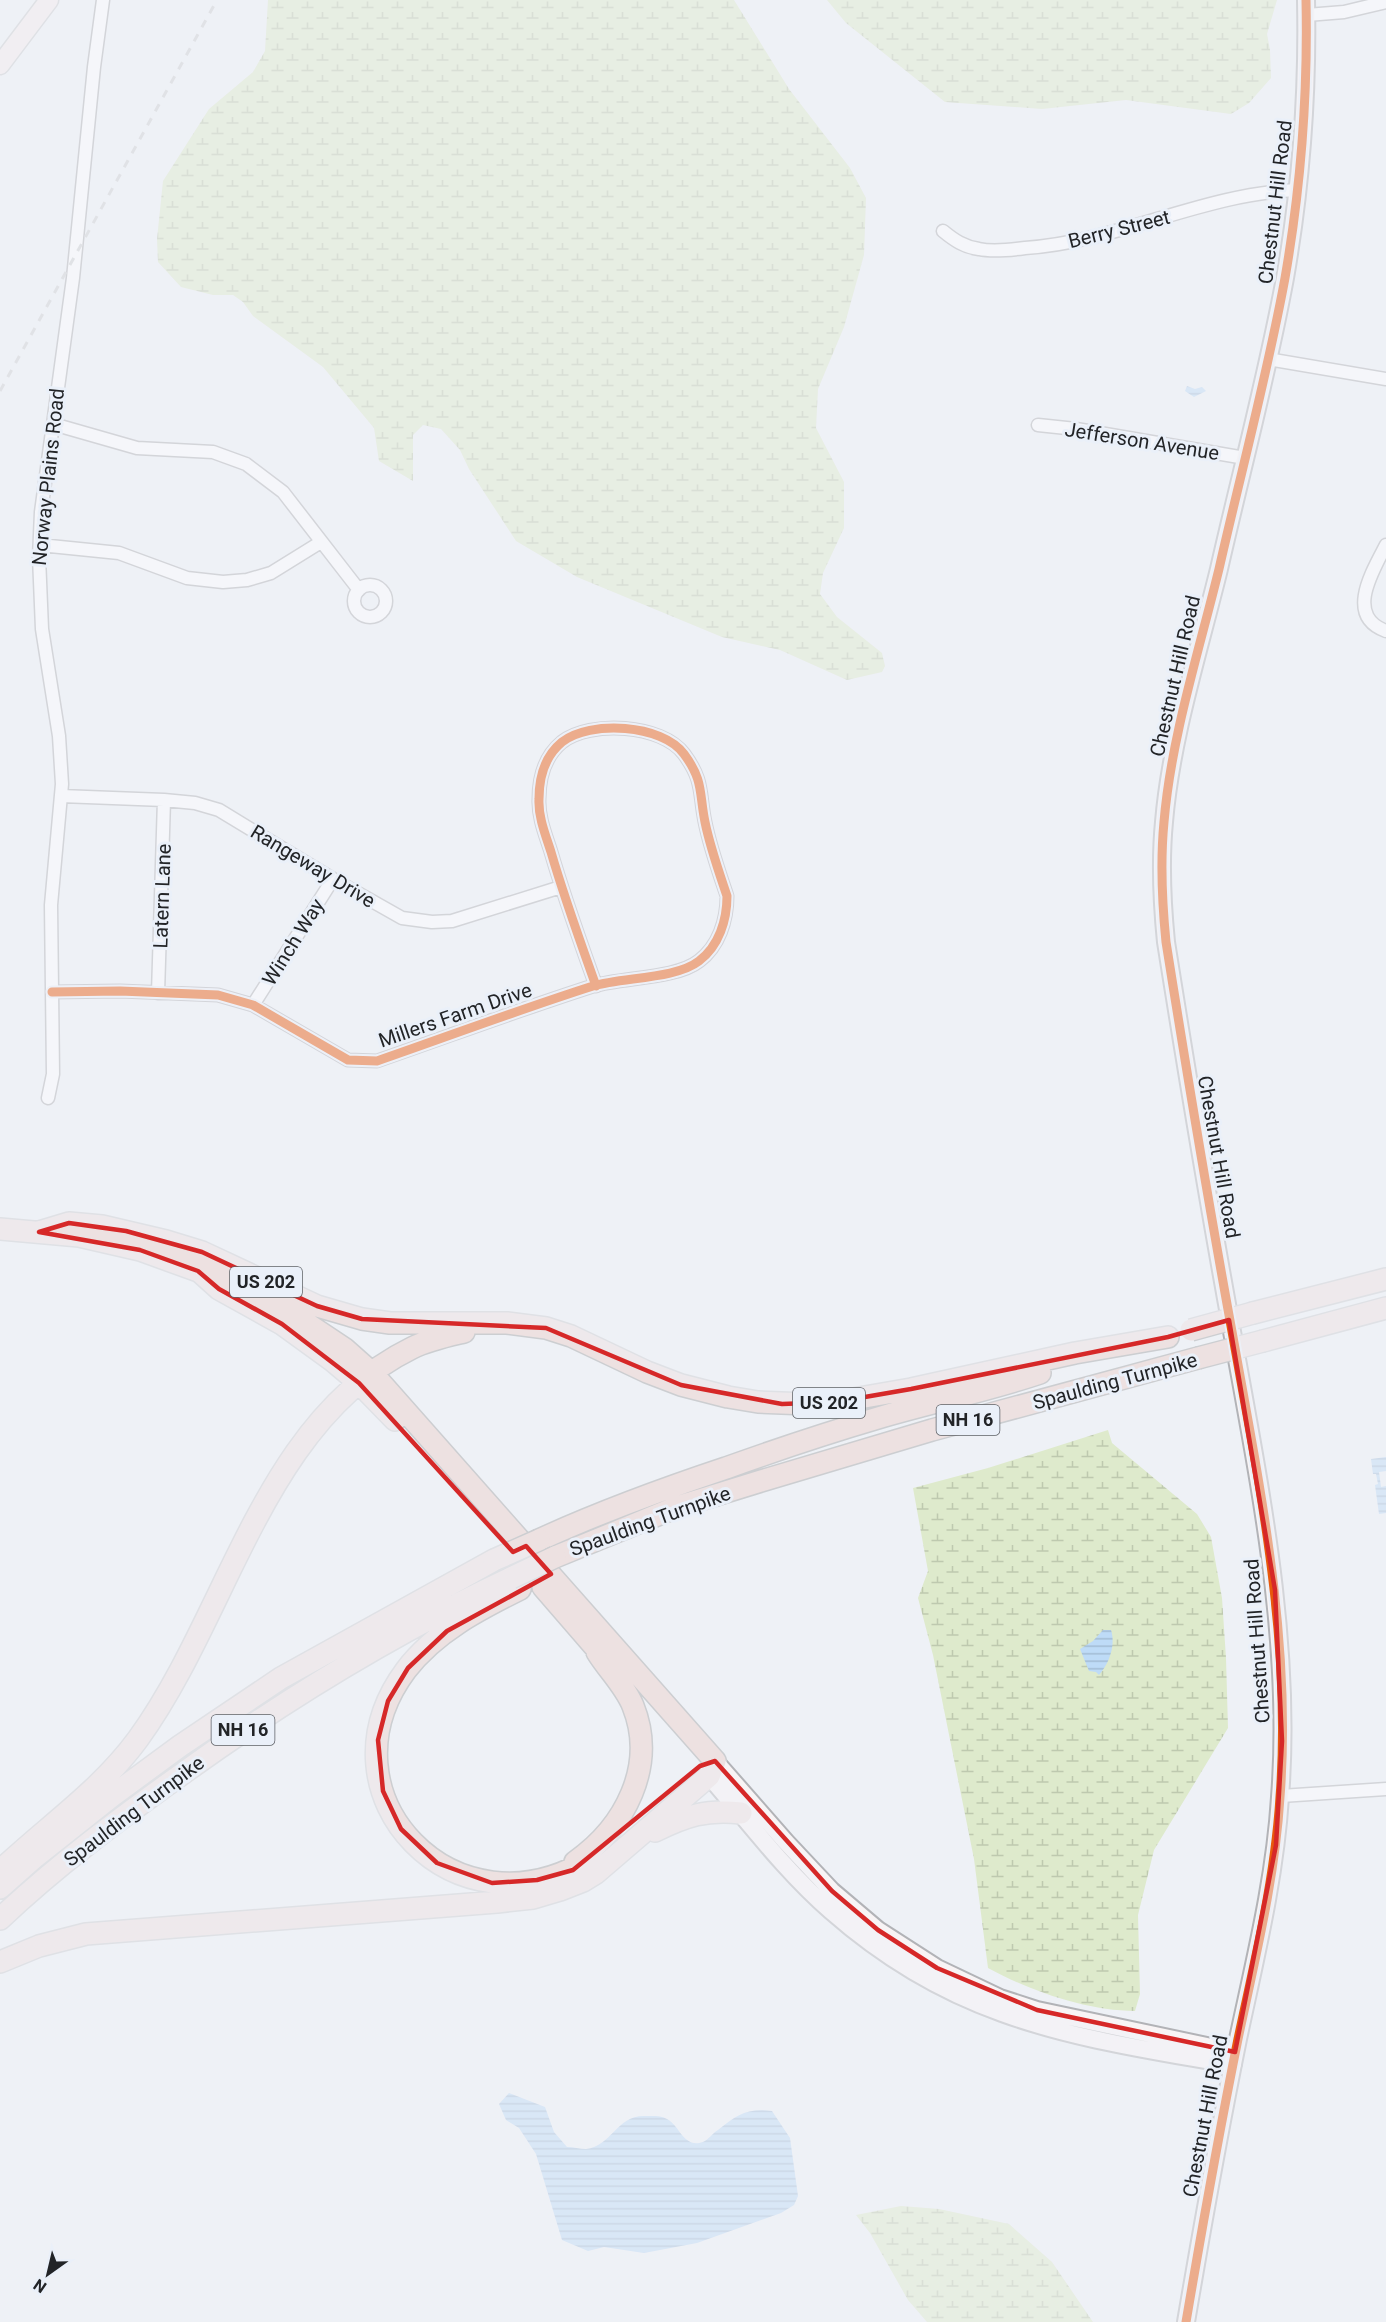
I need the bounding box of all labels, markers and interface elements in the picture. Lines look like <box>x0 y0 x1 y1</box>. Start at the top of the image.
street label: Chestnut Hill Road <box>1253 119 1297 285</box>
street label: Berry Street <box>1066 205 1172 253</box>
street label: Norway Plains Road <box>27 387 69 567</box>
street label: Jefferson Avenue <box>1063 417 1221 465</box>
street label: Chestnut Hill Road <box>1145 593 1205 759</box>
street label: Rangeway Drive <box>246 819 380 913</box>
street label: Latern Lane <box>148 843 176 949</box>
street label: Winch Way <box>257 894 329 990</box>
street label: Millers Farm Drive <box>375 978 535 1052</box>
street label: Chestnut Hill Road <box>1193 1074 1245 1240</box>
road number: US 202 <box>230 1267 302 1297</box>
street label: Spaulding Turnpike <box>1030 1347 1200 1415</box>
road number: US 202 <box>793 1388 865 1418</box>
road number: NH 16 <box>936 1405 1000 1435</box>
street label: Spaulding Turnpike <box>566 1481 734 1561</box>
street label: Chestnut Hill Road <box>1239 1558 1275 1724</box>
road number: NH 16 <box>212 1715 274 1745</box>
street label: Spaulding Turnpike <box>59 1750 209 1872</box>
street label: Chestnut Hill Road <box>1177 2033 1233 2199</box>
north arrow <box>18 2244 78 2304</box>
text: N <box>30 2275 50 2297</box>

